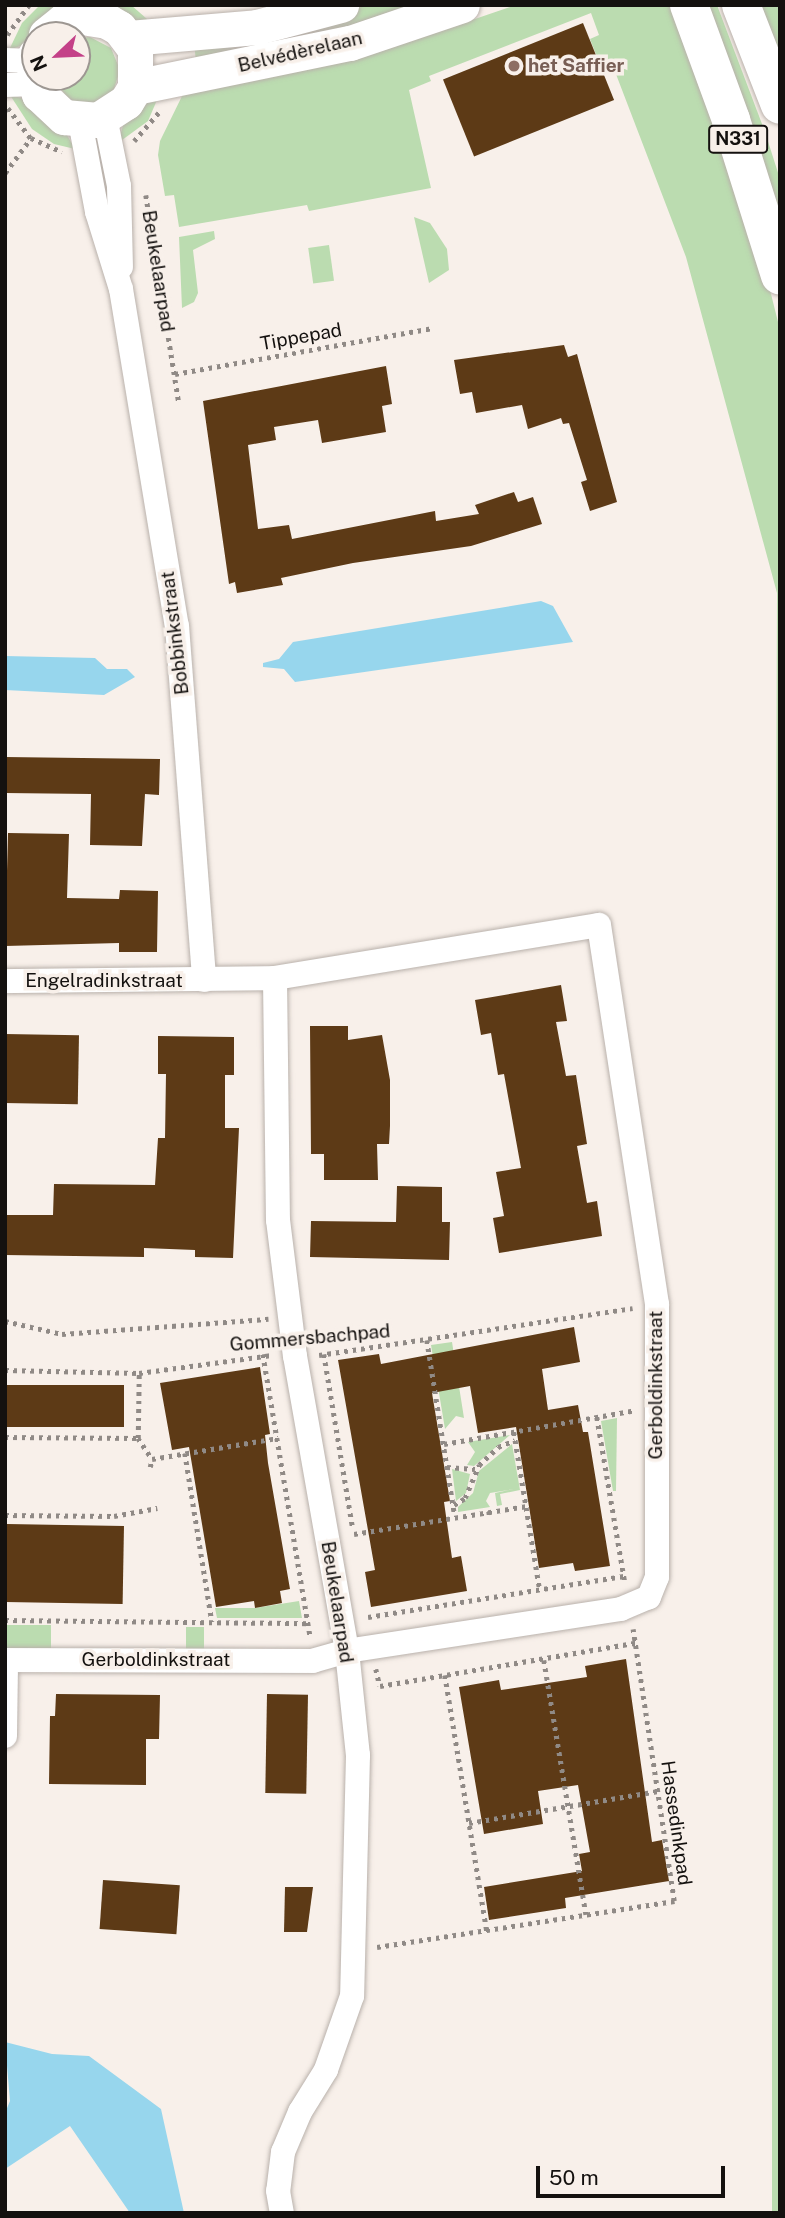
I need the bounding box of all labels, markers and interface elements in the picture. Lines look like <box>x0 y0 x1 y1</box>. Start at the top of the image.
north arrow <box>21 21 91 91</box>
street label: Belvédèrelaan <box>236 27 364 77</box>
text: N <box>25 52 52 75</box>
place label: het Saffier <box>528 55 624 77</box>
marker: het Saffier <box>506 58 522 74</box>
road number: N331 <box>706 124 770 154</box>
street label: Beukelaarpad <box>137 209 179 333</box>
street label: Tippepad <box>258 319 344 355</box>
street label: Bobbinkstraat <box>156 570 194 696</box>
street label: Engelradinkstraat <box>25 970 183 992</box>
street label: Gerboldinkstraat <box>645 1310 667 1460</box>
street label: Gommersbachpad <box>229 1320 391 1356</box>
street label: Beukelaarpad <box>316 1540 358 1664</box>
street label: Gerboldinkstraat <box>81 1649 231 1671</box>
street label: Hassedinkpad <box>656 1759 696 1887</box>
scale bar <box>540 2152 729 2196</box>
text: 50 m <box>549 2165 599 2190</box>

